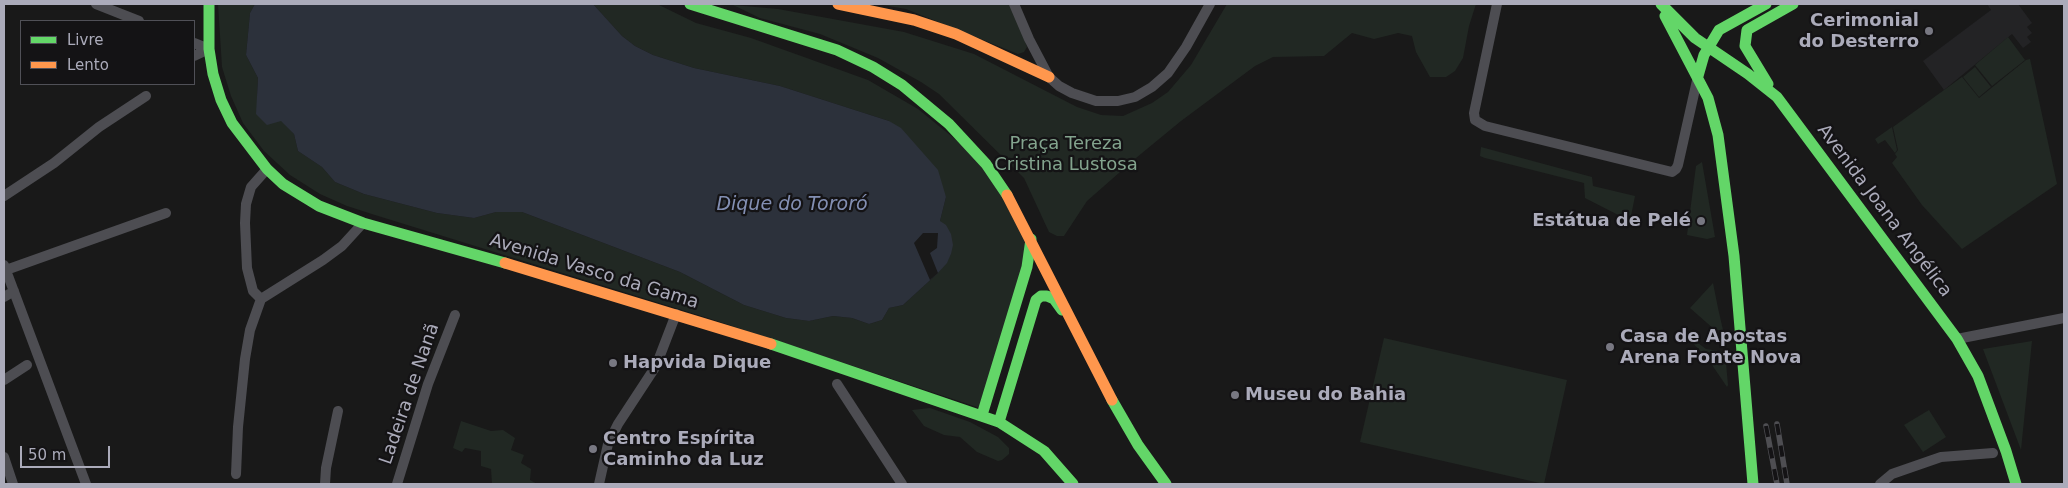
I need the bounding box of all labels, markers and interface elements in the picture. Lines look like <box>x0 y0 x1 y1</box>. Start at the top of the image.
place label: Cerimonial do Desterro <box>1799 10 1919 52</box>
legend <box>20 20 195 85</box>
marker: Cerimonial do Desterro <box>1923 25 1935 37</box>
text: Livre <box>67 31 103 49</box>
text: Lento <box>67 56 109 74</box>
street label: Avenida Joana Angélica <box>1812 121 1956 301</box>
park label: Praça Tereza Cristina Lustosa <box>994 133 1138 176</box>
water label: Dique do Tororó <box>716 194 868 216</box>
place label: Estátua de Pelé <box>1532 210 1691 232</box>
marker: Estátua de Pelé <box>1695 215 1707 227</box>
street label: Avenida Vasco da Gama <box>487 230 701 314</box>
street label: Ladeira de Nanã <box>376 321 444 467</box>
place label: Casa de Apostas Arena Fonte Nova <box>1620 326 1801 368</box>
marker: Casa de Apostas Arena Fonte Nova <box>1604 341 1616 353</box>
place label: Hapvida Dique <box>623 352 771 374</box>
marker: Hapvida Dique <box>607 357 619 369</box>
place label: Museu do Bahia <box>1245 384 1406 406</box>
marker: Museu do Bahia <box>1229 389 1241 401</box>
place label: Centro Espírita Caminho da Luz <box>603 428 764 470</box>
scale bar <box>22 436 112 468</box>
marker: Centro Espírita Caminho da Luz <box>587 443 599 455</box>
text: 50 m <box>28 446 66 464</box>

